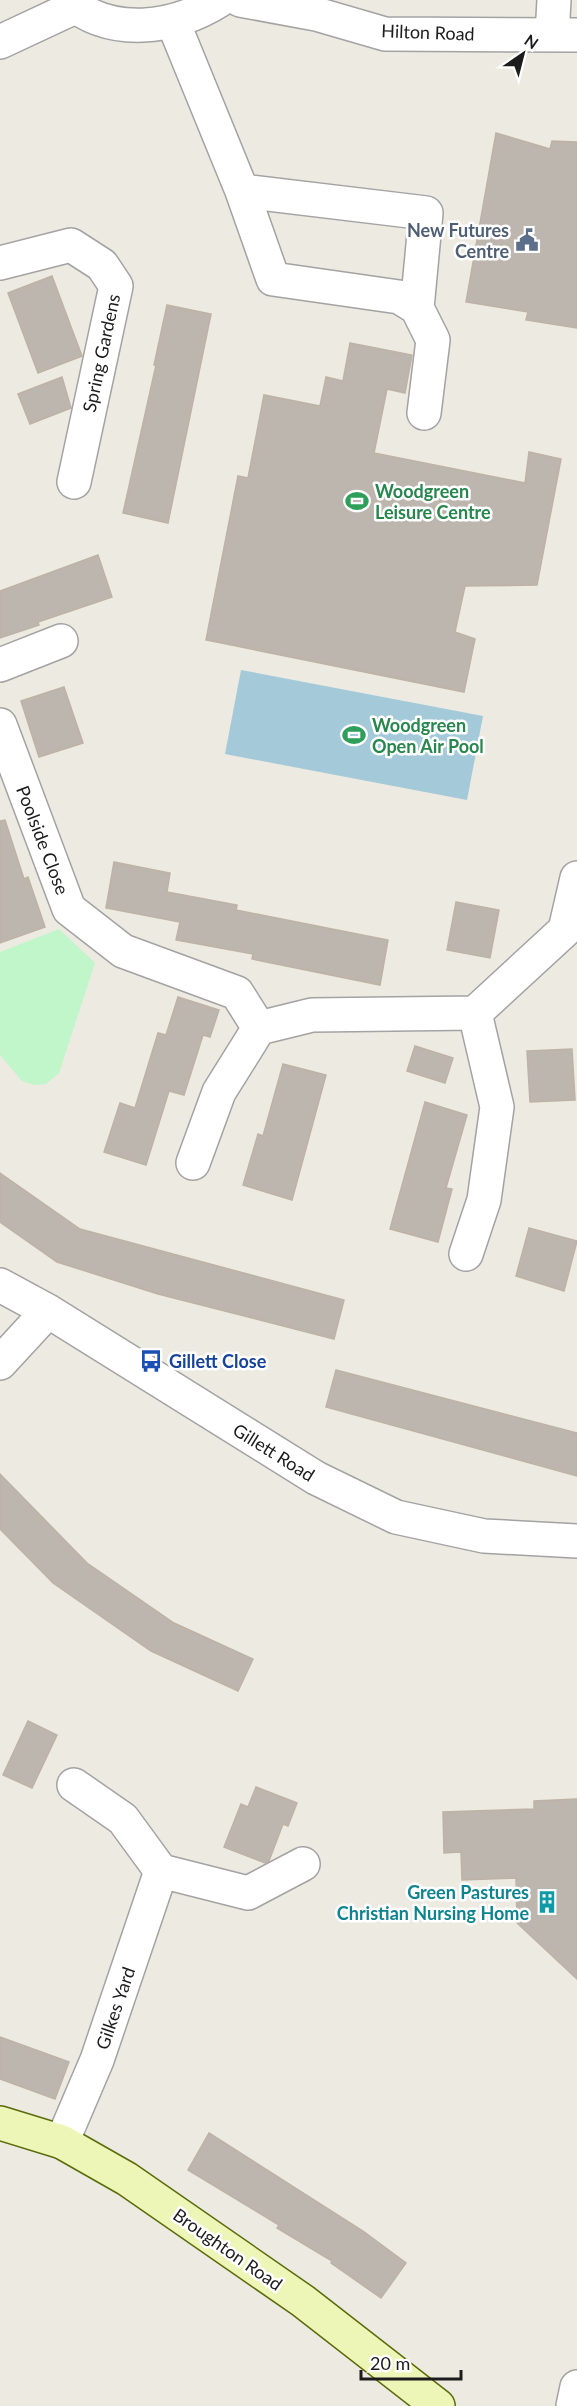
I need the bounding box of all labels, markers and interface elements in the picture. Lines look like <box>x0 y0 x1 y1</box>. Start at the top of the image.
street label: Hilton Road <box>381 19 475 45</box>
north arrow <box>493 24 553 84</box>
text: N <box>521 30 542 53</box>
place label: New Futures Centre <box>407 219 509 262</box>
public building icon: New Futures Centre <box>514 227 540 253</box>
street label: Spring Gardens <box>78 292 124 414</box>
place label: Woodgreen Leisure Centre <box>375 480 491 523</box>
sports icon: Woodgreen Leisure Centre <box>344 488 370 514</box>
place label: Woodgreen Open Air Pool <box>372 714 484 757</box>
sports icon: Woodgreen Open Air Pool <box>341 722 367 748</box>
street label: Poolside Close <box>12 782 74 898</box>
bus stop icon: Gillett Close <box>138 1348 164 1374</box>
place label: Gillett Close <box>169 1350 267 1372</box>
street label: Gillett Road <box>229 1418 319 1486</box>
place label: Green Pastures Christian Nursing Home <box>337 1881 529 1924</box>
building icon: Green Pastures Christian Nursing Home <box>534 1889 560 1915</box>
street label: Gilkes Yard <box>91 1964 139 2052</box>
street label: Broughton Road <box>169 2203 287 2295</box>
scale bar <box>361 2343 462 2381</box>
text: 20 m <box>370 2352 410 2374</box>

